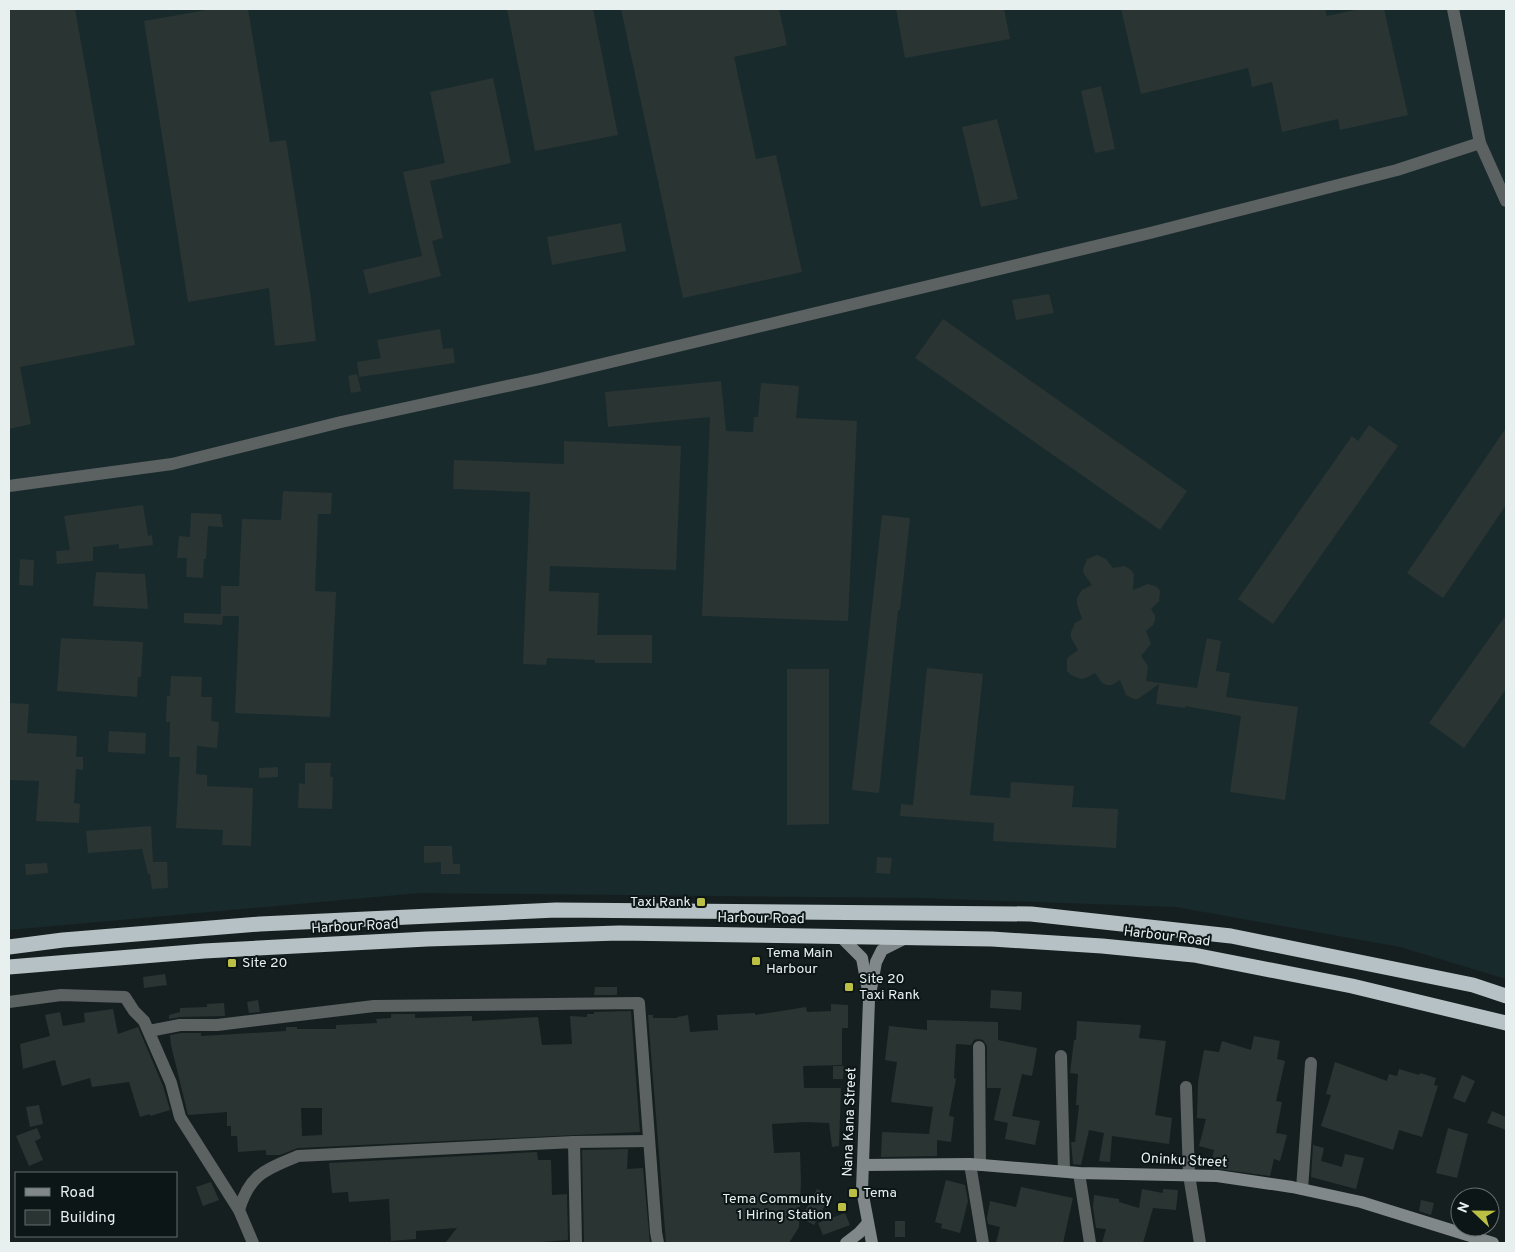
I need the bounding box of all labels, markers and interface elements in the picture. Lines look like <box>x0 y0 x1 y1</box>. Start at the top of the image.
place label: Taxi Rank <box>630 894 691 911</box>
marker: Taxi Rank <box>695 896 707 908</box>
street label: Harbour Road <box>717 910 805 928</box>
street label: Harbour Road <box>311 916 399 938</box>
street label: Harbour Road <box>1123 923 1211 951</box>
place label: Tema Main Harbour <box>766 945 833 978</box>
place label: Site 20 <box>242 955 287 972</box>
marker: Tema Main Harbour <box>750 955 762 967</box>
marker: Site 20 <box>226 957 238 969</box>
place label: Site 20 Taxi Rank <box>859 971 920 1004</box>
marker: Site 20 Taxi Rank <box>843 981 855 993</box>
street label: Nana Kana Street <box>840 1067 860 1177</box>
street label: Oninku Street <box>1140 1150 1228 1172</box>
legend <box>15 1172 178 1237</box>
text: Road <box>60 1184 95 1203</box>
place label: Tema <box>863 1185 897 1202</box>
marker: Tema <box>847 1187 859 1199</box>
north arrow <box>1450 1187 1500 1237</box>
place label: Tema Community 1 Hiring Station <box>722 1191 832 1224</box>
text: N <box>1455 1200 1474 1216</box>
marker: Tema Community 1 Hiring Station <box>836 1201 848 1213</box>
text: Building <box>60 1209 115 1228</box>

